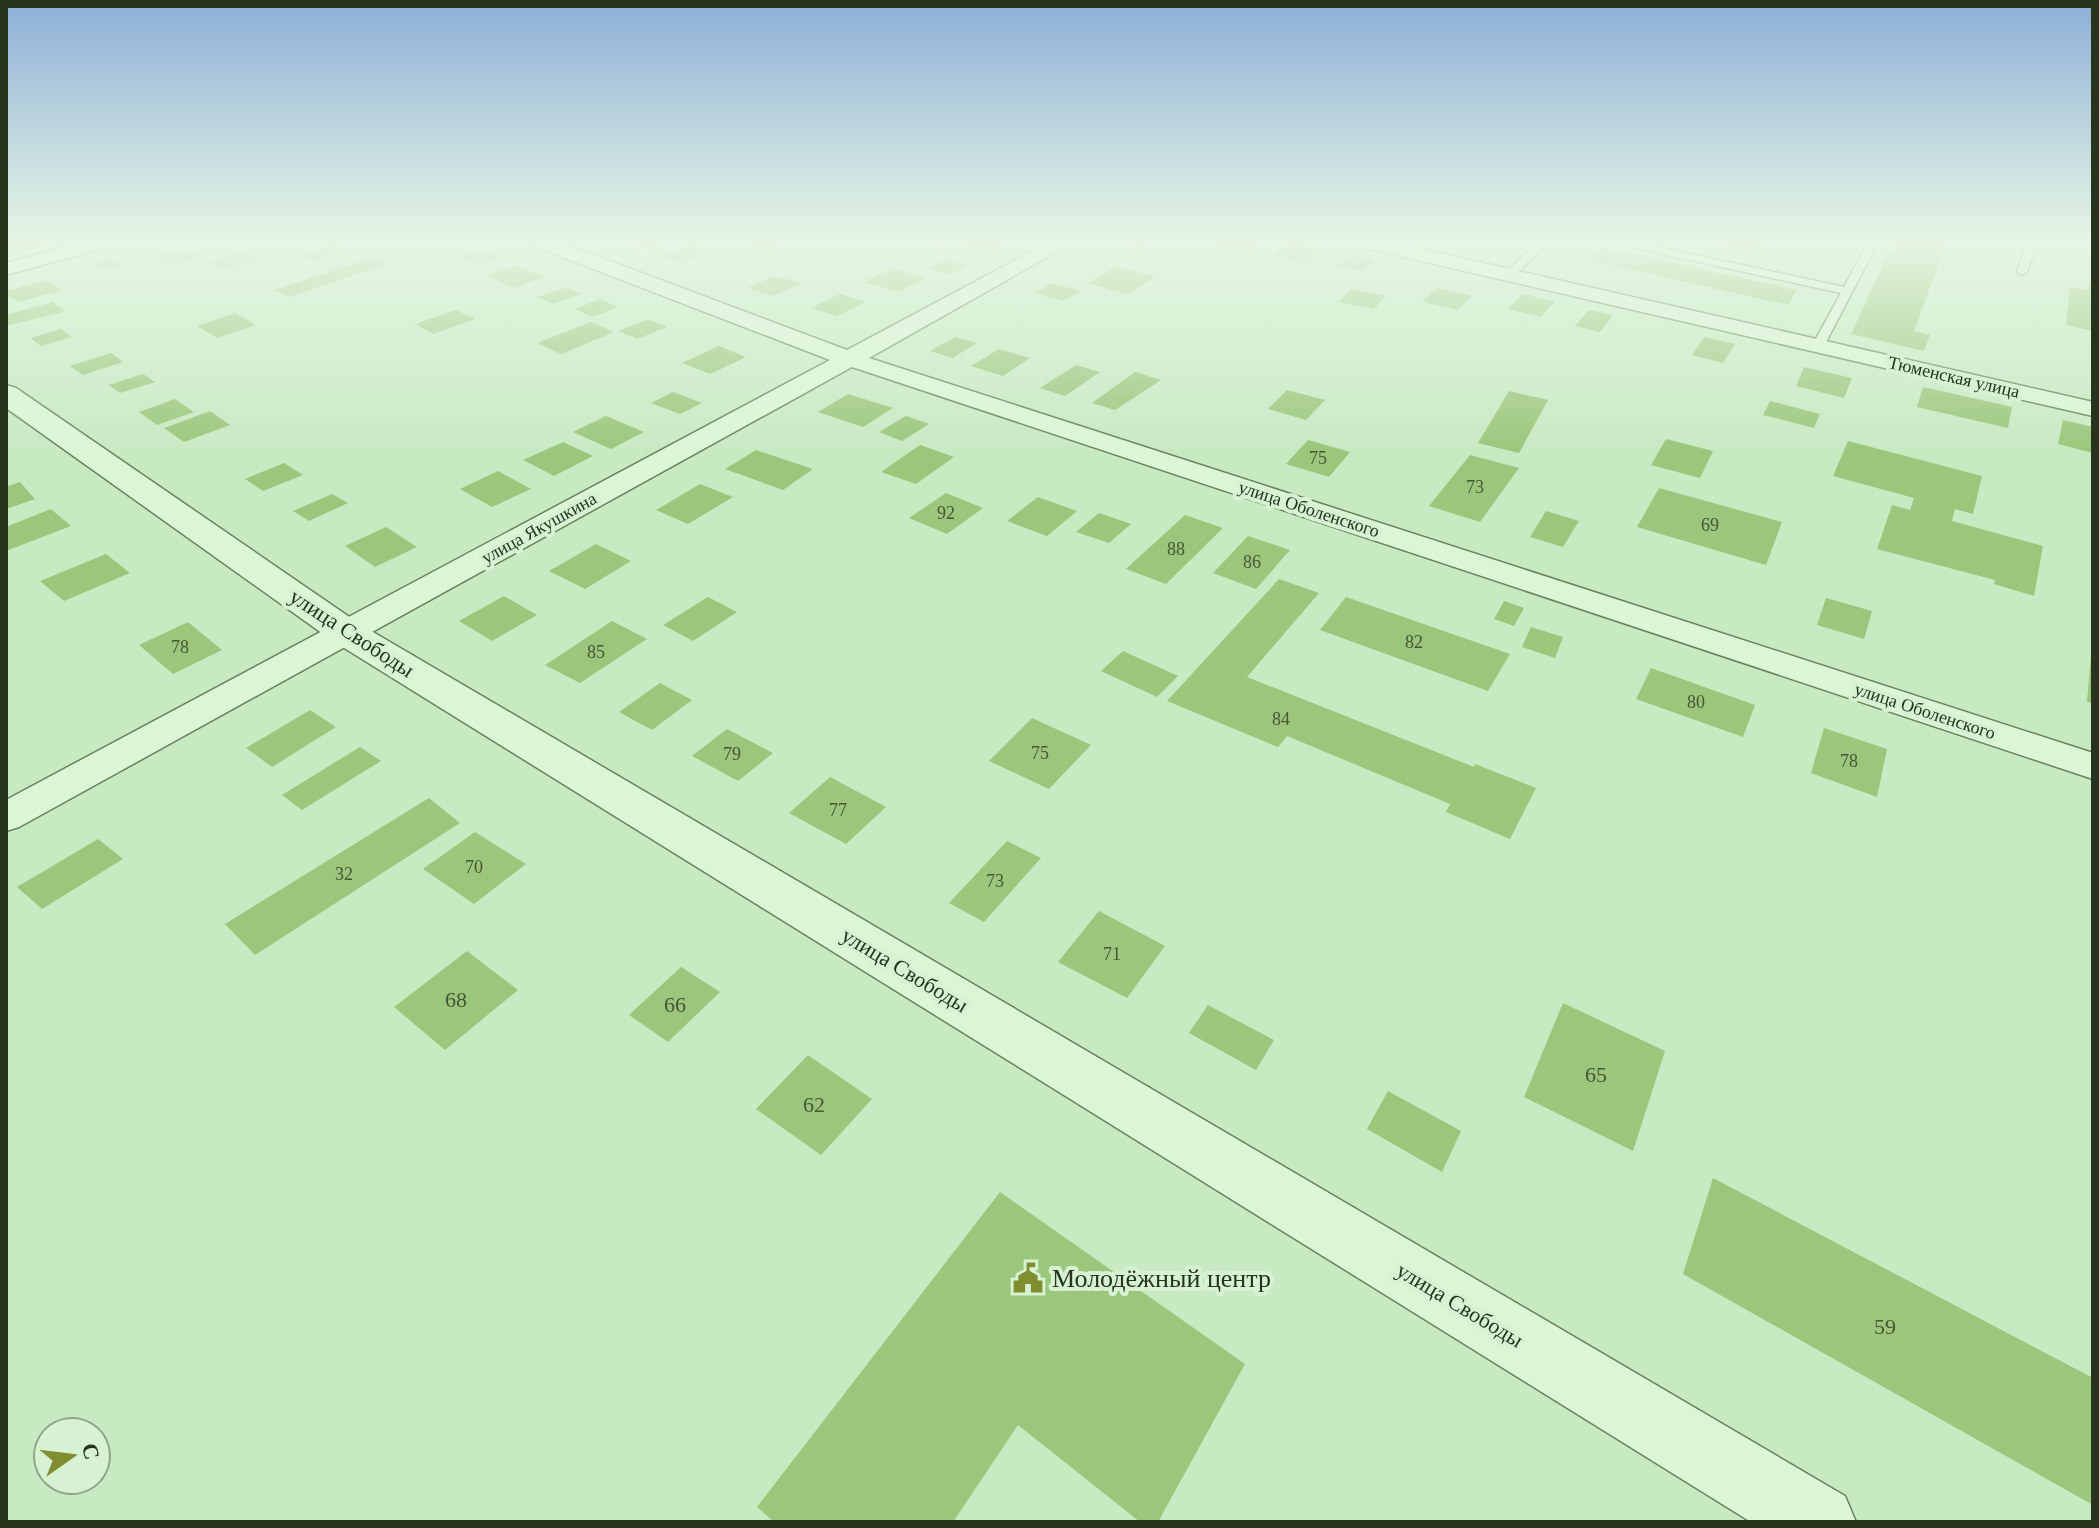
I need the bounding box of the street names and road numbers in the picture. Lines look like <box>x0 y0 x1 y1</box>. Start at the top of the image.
street label: Тюменская улица <box>1886 352 2022 402</box>
street label: улица Оболенского <box>1236 477 1382 541</box>
street label: улица Якушкина <box>478 488 600 568</box>
street label: улица Свободы <box>285 583 419 683</box>
street label: улица Оболенского <box>1852 679 1998 743</box>
street label: улица Свободы <box>837 922 973 1018</box>
street label: улица Свободы <box>1392 1257 1528 1353</box>

